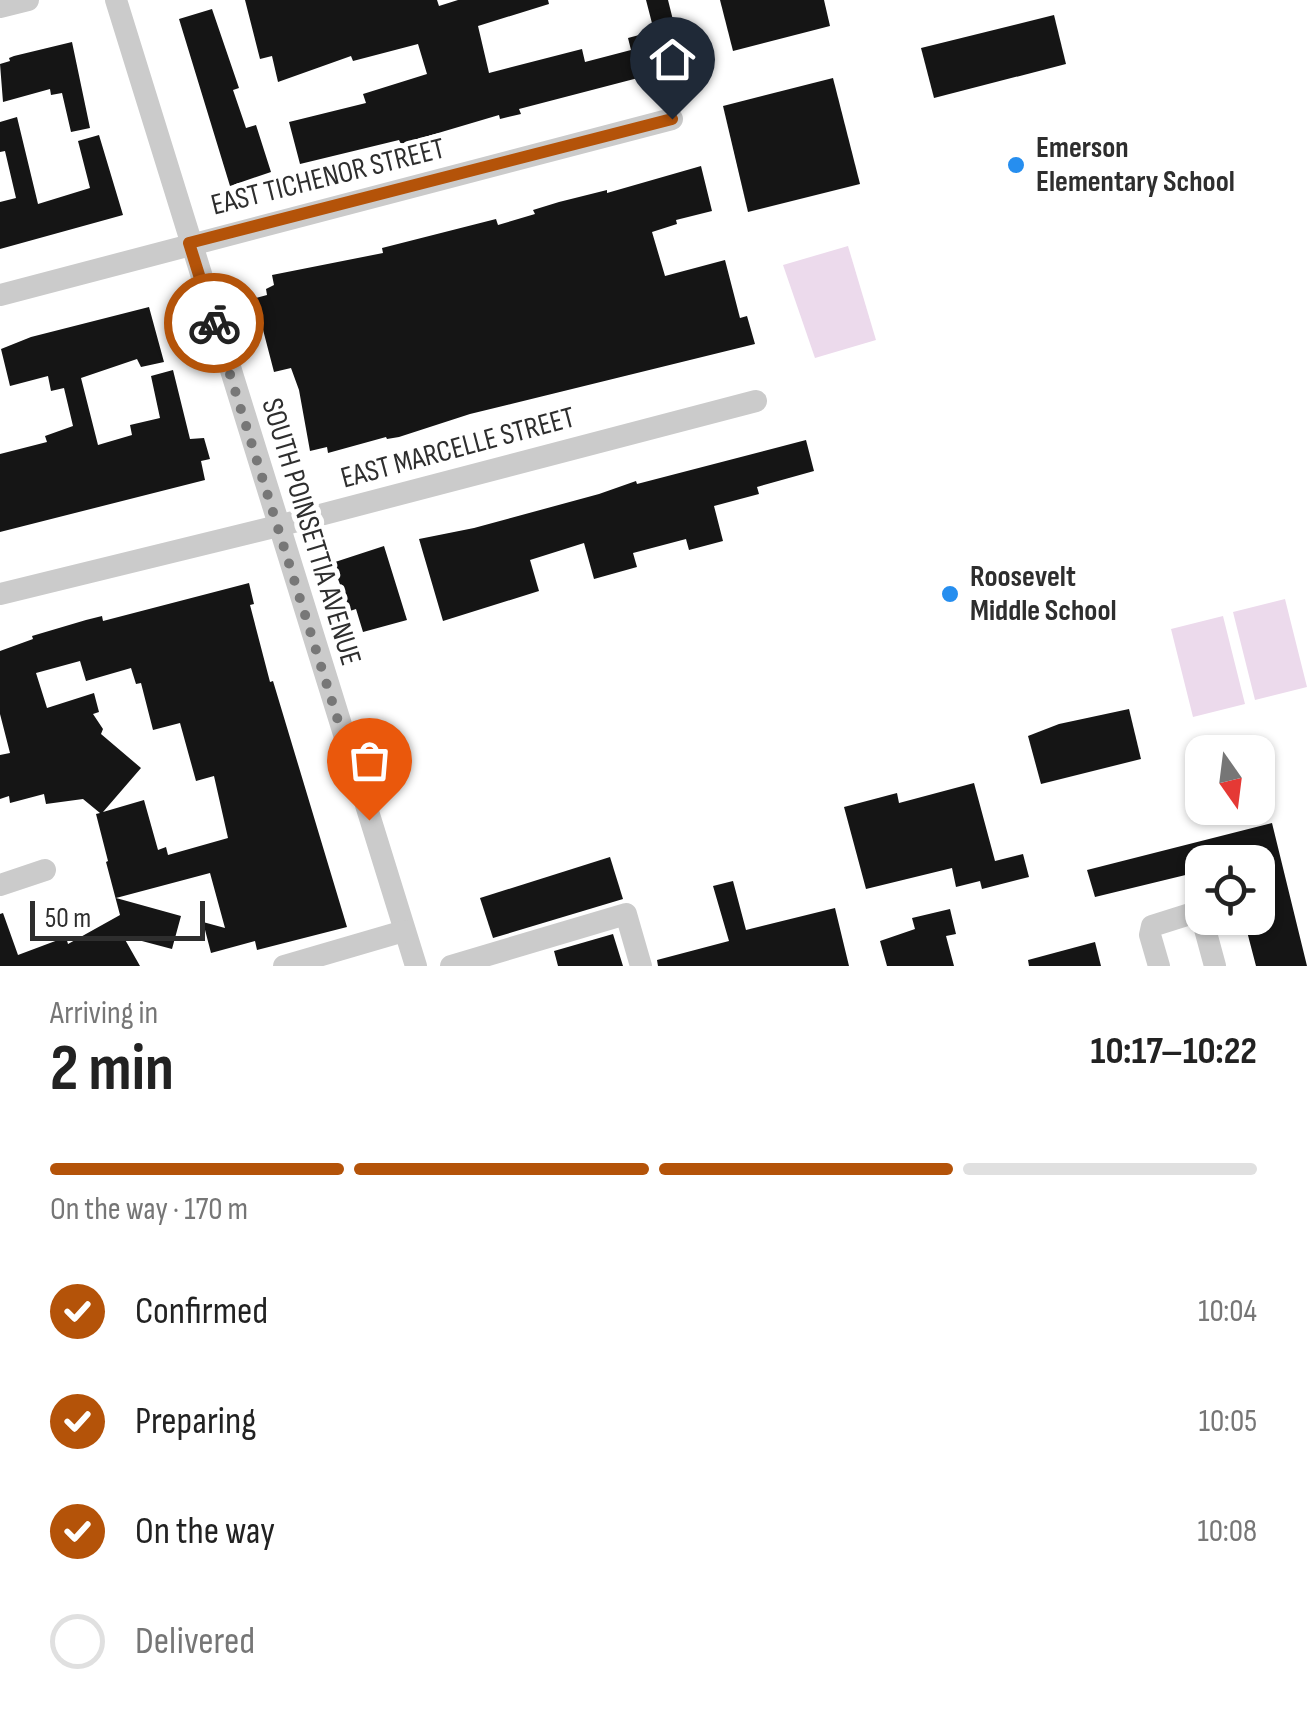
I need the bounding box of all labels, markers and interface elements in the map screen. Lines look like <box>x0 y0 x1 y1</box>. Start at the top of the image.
pin <box>630 17 715 120</box>
icon: home <box>645 32 700 87</box>
place label: Emerson Elementary School <box>1036 130 1235 200</box>
street label: EAST TICHENOR STREET <box>208 131 448 223</box>
marker: Emerson Elementary School <box>1005 154 1027 176</box>
courier <box>164 273 264 373</box>
icon: bike <box>187 296 242 351</box>
street label: SOUTH POINSETTIA AVENUE <box>253 394 369 670</box>
street label: EAST MARCELLE STREET <box>337 399 579 497</box>
place label: Roosevelt Middle School <box>970 559 1117 629</box>
marker: Roosevelt Middle School <box>939 583 961 605</box>
pin <box>327 718 412 821</box>
icon: bag <box>342 733 397 788</box>
north arrow <box>1185 735 1275 825</box>
map controls <box>1185 735 1275 935</box>
button: locate <box>1185 845 1275 935</box>
scale bar <box>30 896 205 940</box>
text: 50 m <box>45 902 91 935</box>
text: Arriving in <box>50 994 158 1033</box>
text: 10:17–10:22 <box>1091 1029 1257 1074</box>
text: 2 min <box>50 1031 174 1109</box>
text: On the way · 170 m <box>50 1190 248 1229</box>
icon: check <box>50 1284 105 1339</box>
text: Confirmed <box>135 1289 268 1334</box>
text: 10:04 <box>1198 1292 1257 1331</box>
icon: check <box>50 1394 105 1449</box>
text: Preparing <box>135 1399 256 1444</box>
text: 10:05 <box>1199 1402 1257 1441</box>
icon: check <box>50 1504 105 1559</box>
text: On the way <box>135 1509 275 1554</box>
text: 10:08 <box>1198 1512 1257 1551</box>
text: Delivered <box>135 1619 255 1664</box>

